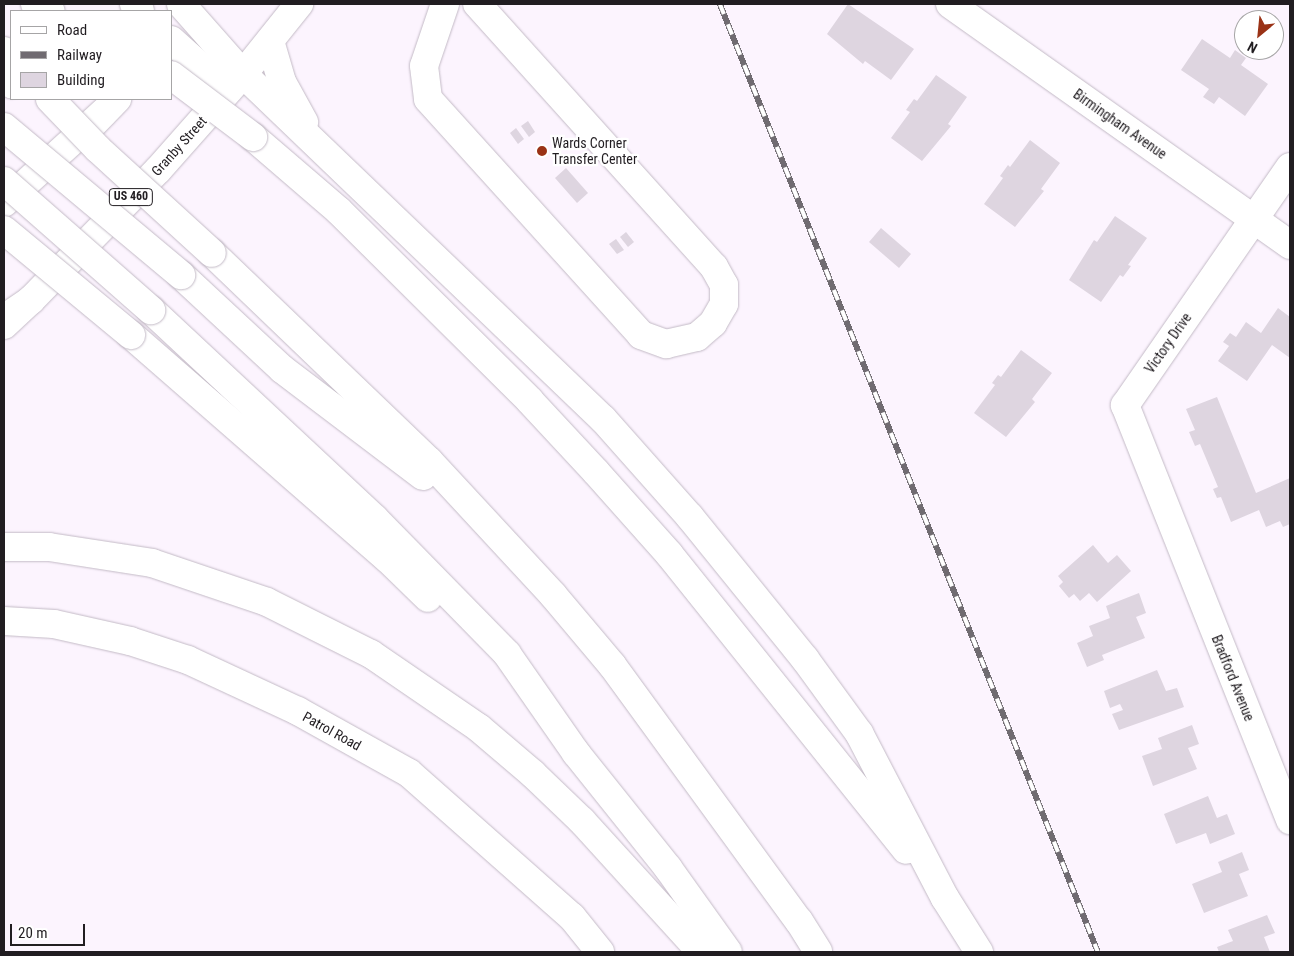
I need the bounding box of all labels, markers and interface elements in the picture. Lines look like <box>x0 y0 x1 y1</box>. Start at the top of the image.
legend <box>10 10 172 100</box>
north arrow <box>1234 10 1284 60</box>
text: Road <box>57 21 87 39</box>
text: N <box>1245 38 1260 56</box>
text: Railway <box>57 46 102 64</box>
text: Building <box>57 71 105 89</box>
street label: Birmingham Avenue <box>1070 86 1170 162</box>
street label: Granby Street <box>148 113 210 179</box>
place label: Wards Corner Transfer Center <box>552 135 637 168</box>
marker: Wards Corner Transfer Center <box>536 145 548 157</box>
road number: US 460 <box>108 188 154 206</box>
street label: Victory Drive <box>1141 310 1195 376</box>
street label: Bradford Avenue <box>1208 633 1258 723</box>
street label: Patrol Road <box>300 708 364 754</box>
scale bar <box>12 914 88 946</box>
text: 20 m <box>18 924 48 942</box>

